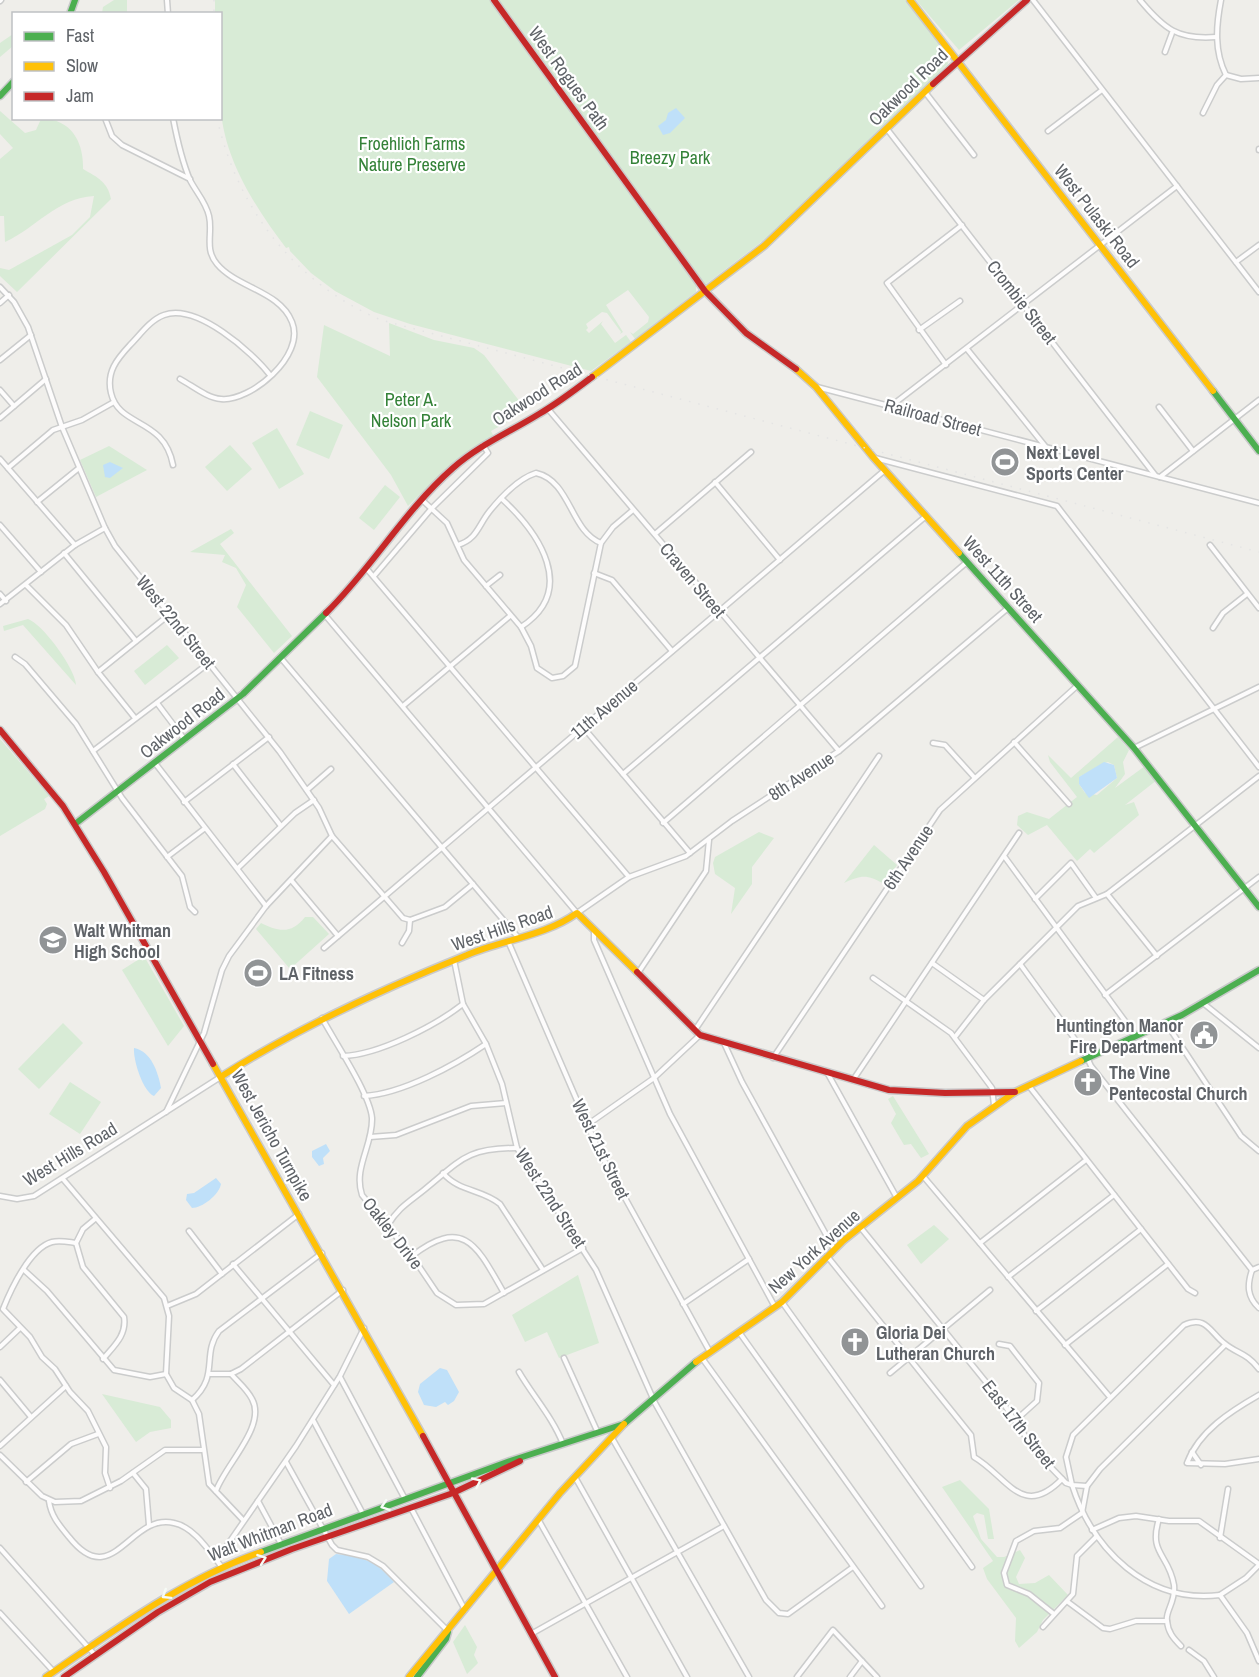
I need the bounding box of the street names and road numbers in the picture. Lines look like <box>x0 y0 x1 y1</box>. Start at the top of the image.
street label: West Rogues Path <box>523 21 615 135</box>
street label: Oakwood Road <box>863 43 953 131</box>
street label: West Pulaski Road <box>1049 159 1145 273</box>
street label: Crombie Street <box>981 255 1063 349</box>
street label: Oakwood Road <box>487 356 587 432</box>
street label: Railroad Street <box>882 392 984 442</box>
street label: West 11th Street <box>957 530 1049 628</box>
street label: Craven Street <box>654 537 732 623</box>
street label: West 22nd Street <box>130 570 222 674</box>
street label: 11th Avenue <box>565 673 643 745</box>
street label: Oakwood Road <box>134 682 230 764</box>
street label: 8th Avenue <box>763 745 839 807</box>
street label: 6th Avenue <box>877 819 939 895</box>
street label: West Hills Road <box>448 899 556 957</box>
street label: West Jericho Turnpike <box>226 1065 318 1205</box>
street label: West 21st Street <box>566 1095 636 1203</box>
street label: West Hills Road <box>18 1116 122 1192</box>
street label: West 22nd Street <box>510 1143 592 1253</box>
street label: Oakley Drive <box>357 1192 429 1274</box>
street label: New York Avenue <box>763 1203 865 1299</box>
street label: East 17th Street <box>977 1375 1061 1473</box>
street label: Walt Whitman Road <box>204 1497 336 1567</box>

